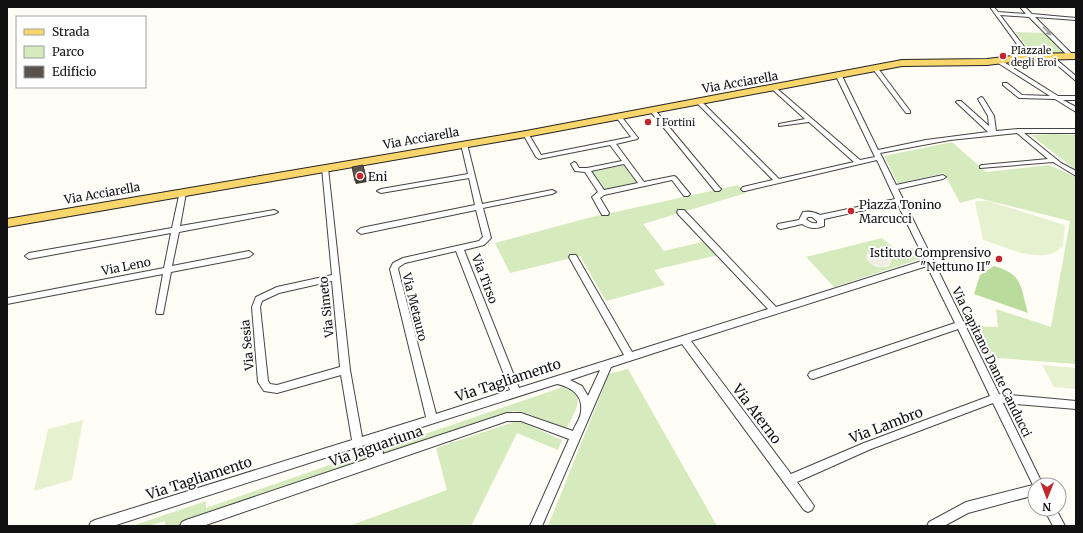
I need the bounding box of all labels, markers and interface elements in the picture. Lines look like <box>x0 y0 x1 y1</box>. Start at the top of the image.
legend <box>16 16 146 88</box>
text: Strada <box>52 24 90 39</box>
one-way arrow <box>1042 27 1052 36</box>
text: Parco <box>52 44 84 59</box>
place label: PIazzale degli Eroi <box>1011 44 1057 69</box>
marker: PIazzale degli Eroi <box>998 51 1008 61</box>
text: Edificio <box>52 64 96 79</box>
street label: Via Acciarella <box>700 68 780 96</box>
place label: I Fortini <box>656 116 695 129</box>
marker: I Fortini <box>643 117 653 127</box>
street label: Via Acciarella <box>381 124 461 152</box>
place label: Eni <box>368 169 388 184</box>
marker: Eni <box>355 171 365 181</box>
street label: Via Acciarella <box>62 179 142 207</box>
place label: Piazza Tonino Marcucci <box>859 197 941 226</box>
marker: Piazza Tonino Marcucci <box>846 206 856 216</box>
place label: Istituto Comprensivo "Nettuno II" <box>870 245 991 274</box>
street label: Via Tirso <box>468 251 501 306</box>
street label: Via Leno <box>99 254 152 278</box>
marker: Istituto Comprensivo "Nettuno II" <box>994 254 1004 264</box>
street label: Via Metauro <box>399 270 431 343</box>
street label: Via Simeto <box>315 276 337 339</box>
street label: Via Capitano Dante Canducci <box>949 284 1035 440</box>
street label: Via Sesia <box>237 318 257 372</box>
street label: Via Tagliamento <box>452 354 563 406</box>
street label: Via Aterno <box>728 380 785 448</box>
street label: Via Lambro <box>846 403 925 448</box>
street label: Via Jaguariuna <box>326 421 426 471</box>
street label: Via Tagliamento <box>143 452 254 504</box>
north arrow <box>1027 477 1067 517</box>
text: N <box>1042 500 1051 514</box>

